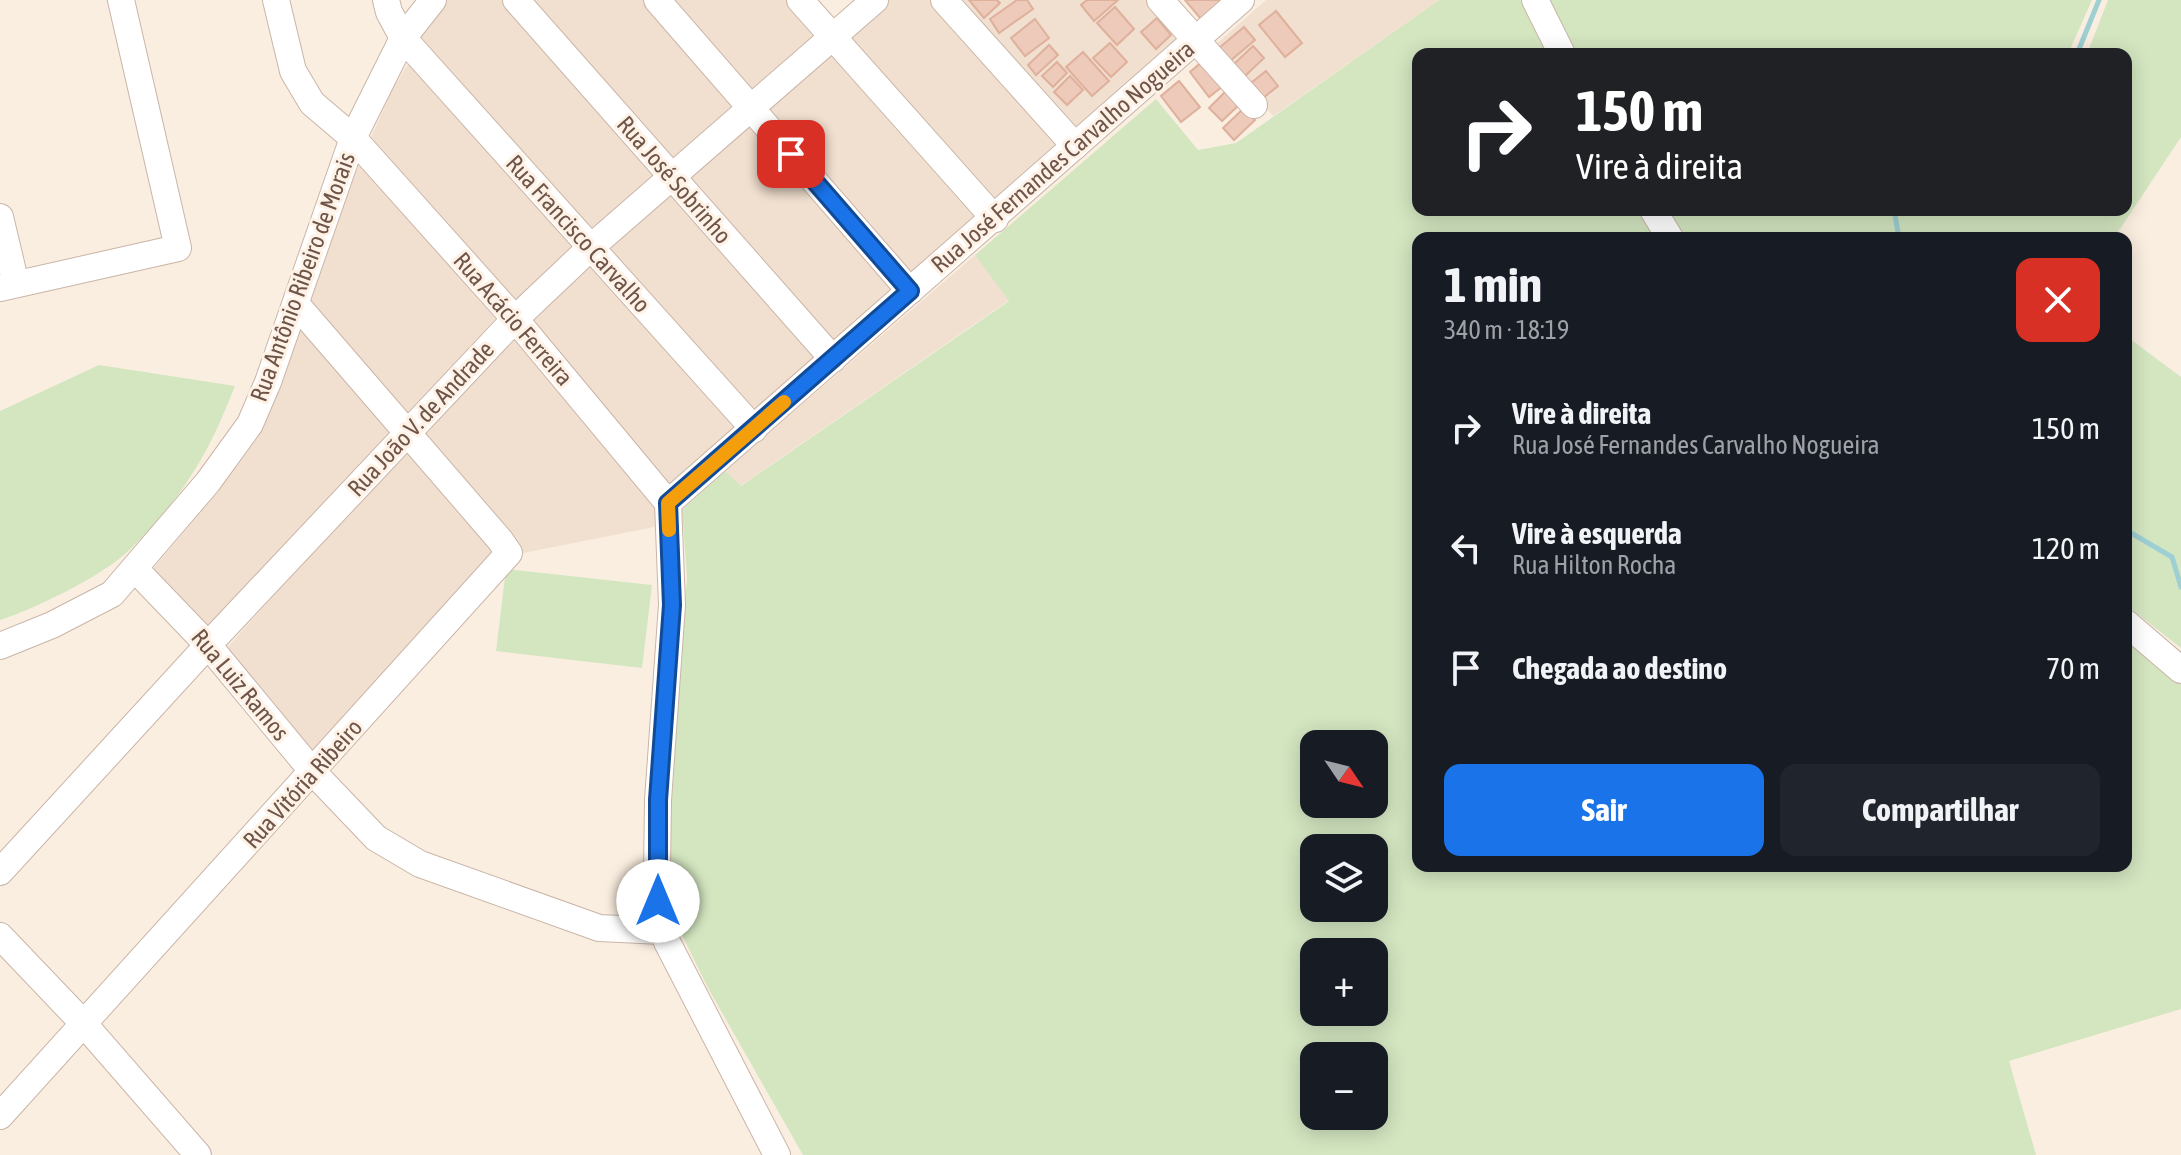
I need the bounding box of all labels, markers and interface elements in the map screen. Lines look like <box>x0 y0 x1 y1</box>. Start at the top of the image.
street label: Rua José Fernandes Carvalho Nogueira <box>926 35 1200 278</box>
text: 150 m <box>1576 79 1703 143</box>
icon: right <box>1444 80 1548 184</box>
street label: Rua José Sobrinho <box>612 111 737 249</box>
pin <box>757 120 825 188</box>
icon: arrive <box>769 132 813 176</box>
text: Vire à direita <box>1576 145 1743 187</box>
street label: Rua Antônio Ribeiro de Morais <box>245 149 360 405</box>
street label: Rua Francisco Carvalho <box>501 150 656 318</box>
street label: Rua Acácio Ferreira <box>448 247 578 391</box>
text: 1 min <box>1444 257 1542 312</box>
button: close <box>2016 258 2100 342</box>
text: 340 m · 18:19 <box>1444 315 1569 345</box>
street label: Rua João V. de Andrade <box>342 336 499 502</box>
text: Vire à direita <box>1512 396 1651 430</box>
icon: right <box>1444 406 1488 450</box>
text: 150 m <box>2032 411 2100 445</box>
text: Rua José Fernandes Carvalho Nogueira <box>1512 430 1880 460</box>
text: Vire à esquerda <box>1512 516 1682 550</box>
icon: left <box>1444 526 1488 570</box>
text: 120 m <box>2032 531 2100 565</box>
text: Rua Hilton Rocha <box>1512 550 1676 580</box>
street label: Rua Luiz Ramos <box>186 624 295 746</box>
icon: arrive <box>1444 646 1488 690</box>
text: Chegada ao destino <box>1512 651 1727 685</box>
text: 70 m <box>2046 651 2100 685</box>
street label: Rua Vitória Ribeiro <box>238 714 368 854</box>
north arrow <box>1300 730 1388 818</box>
map controls <box>1300 730 1388 1130</box>
button: Sair <box>1444 764 1764 856</box>
button: Compartilhar <box>1780 764 2100 856</box>
button: layers <box>1300 834 1388 922</box>
position arrow <box>616 859 700 943</box>
button: + <box>1300 938 1388 1026</box>
button: − <box>1300 1042 1388 1130</box>

